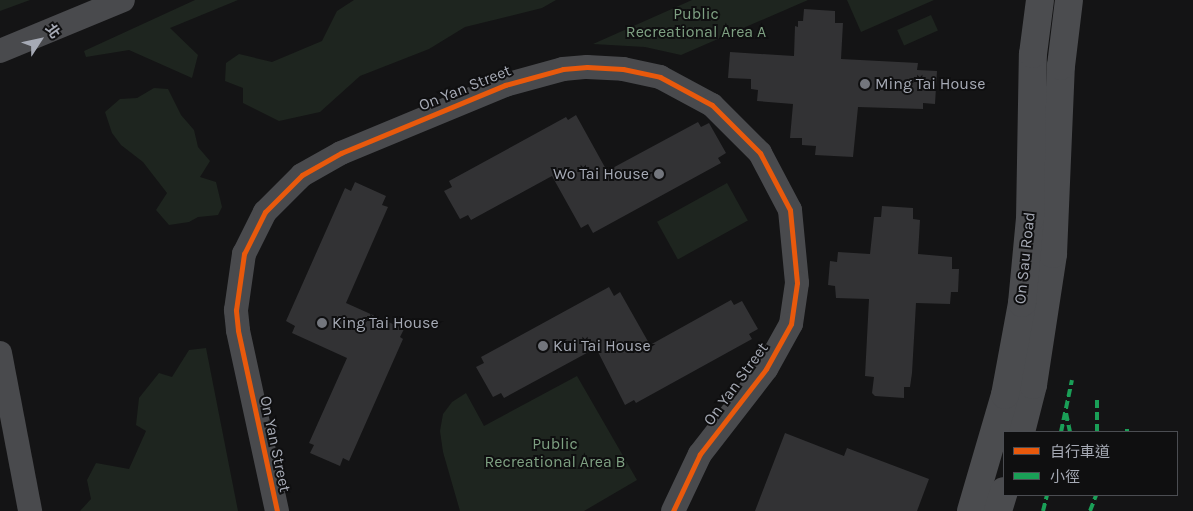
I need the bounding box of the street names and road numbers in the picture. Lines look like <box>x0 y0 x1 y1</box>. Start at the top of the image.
street label: On Yan Street <box>416 61 514 115</box>
street label: On Sau Road <box>1011 211 1039 305</box>
street label: On Yan Street <box>700 339 772 429</box>
street label: On Yan Street <box>255 394 295 494</box>

